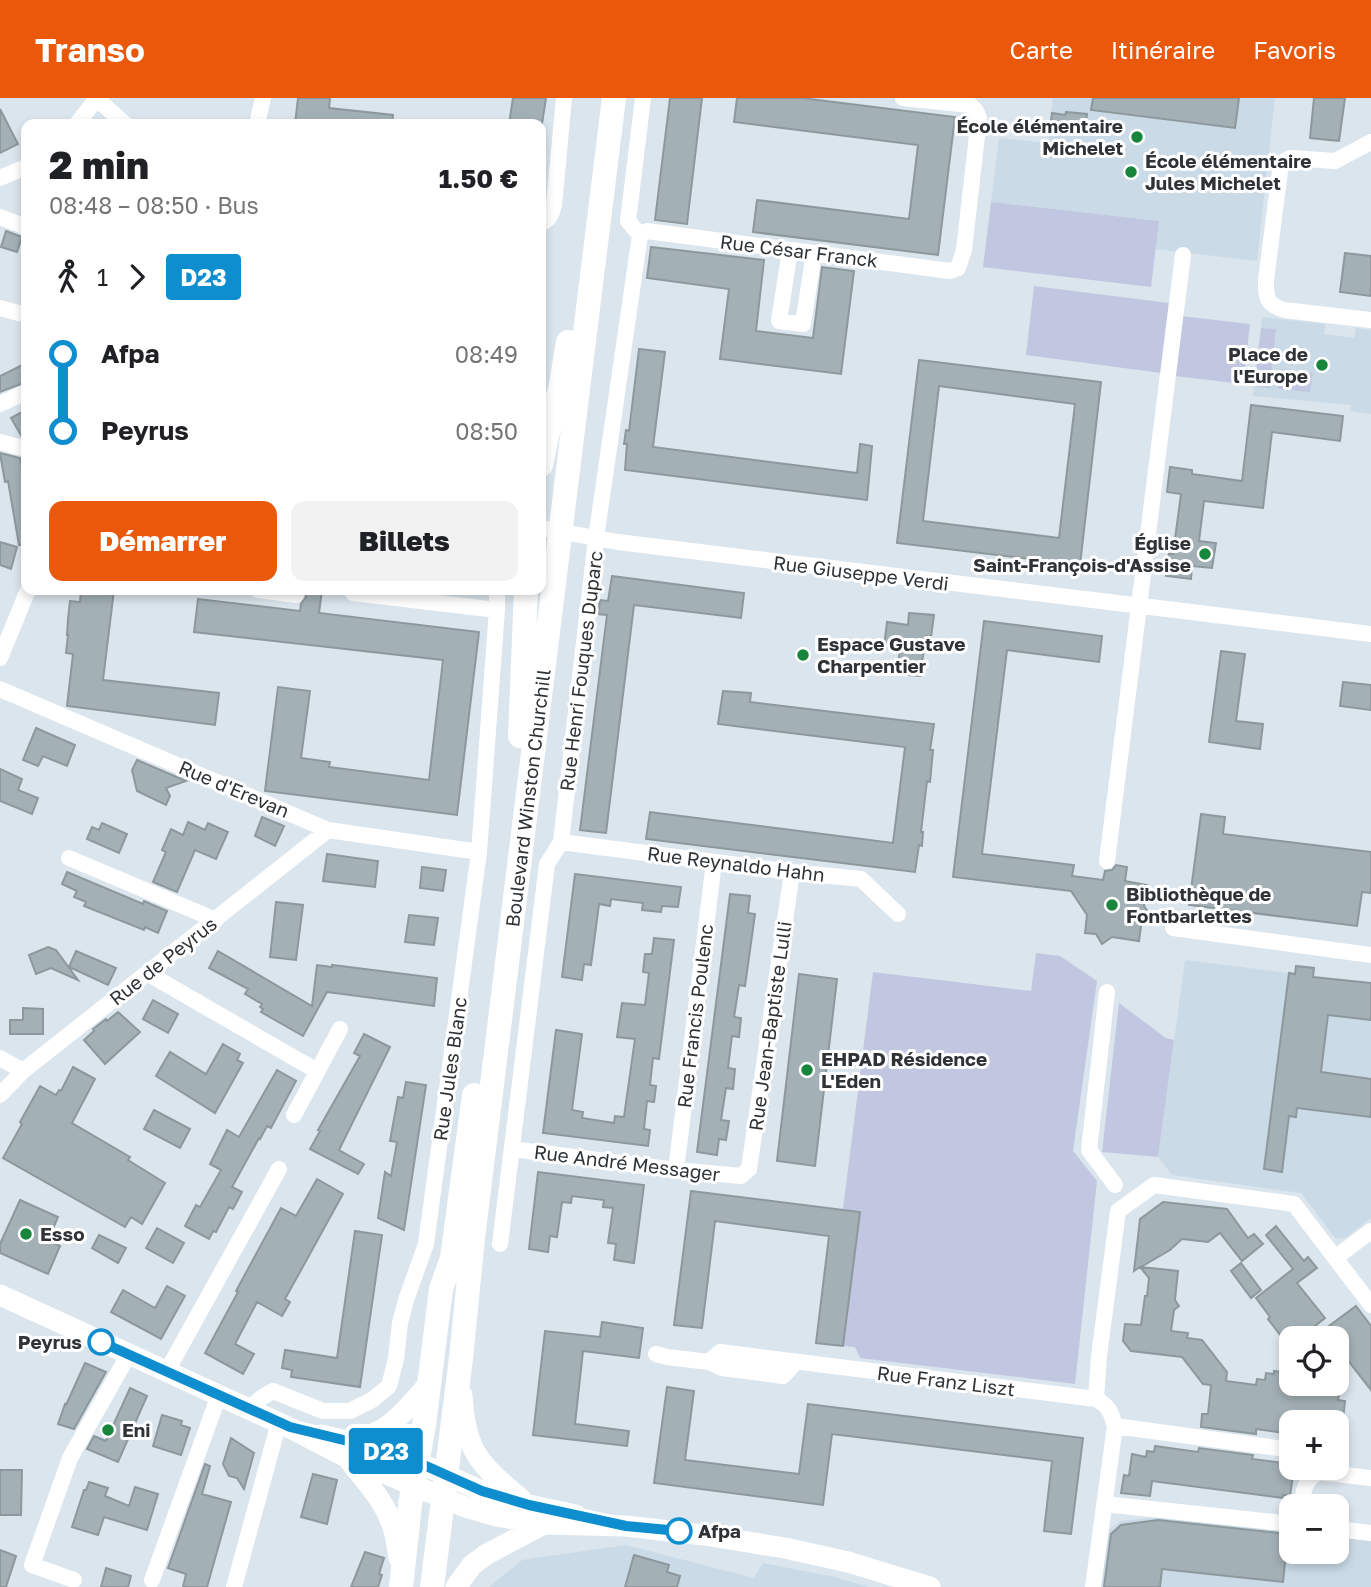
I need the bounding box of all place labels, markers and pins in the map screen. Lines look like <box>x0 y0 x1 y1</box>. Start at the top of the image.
place label: École élémentaire Michelet <box>956 114 1123 159</box>
marker: École élémentaire Michelet <box>1129 129 1145 145</box>
place label: École élémentaire Jules Michelet <box>1145 149 1312 194</box>
marker: École élémentaire Jules Michelet <box>1123 164 1139 180</box>
place label: Place de l'Europe <box>1228 342 1308 387</box>
marker: Place de l'Europe <box>1314 357 1330 373</box>
place label: Église Saint-François-d'Assise <box>973 531 1191 576</box>
marker: Église Saint-François-d'Assise <box>1197 546 1213 562</box>
place label: Espace Gustave Charpentier <box>817 632 965 677</box>
marker: Espace Gustave Charpentier <box>795 647 811 663</box>
place label: Bibliothèque de Fontbarlettes <box>1126 882 1271 927</box>
marker: Bibliothèque de Fontbarlettes <box>1104 897 1120 913</box>
place label: EHPAD Résidence L'Eden <box>821 1047 987 1092</box>
marker: EHPAD Résidence L'Eden <box>799 1062 815 1078</box>
place label: Esso <box>40 1222 85 1245</box>
marker: Esso <box>18 1226 34 1242</box>
marker: Peyrus <box>88 1329 114 1355</box>
place label: Peyrus <box>18 1330 82 1353</box>
place label: Eni <box>122 1418 151 1441</box>
marker: Eni <box>100 1422 116 1438</box>
marker: Afpa <box>666 1518 692 1544</box>
place label: Afpa <box>698 1519 741 1542</box>

